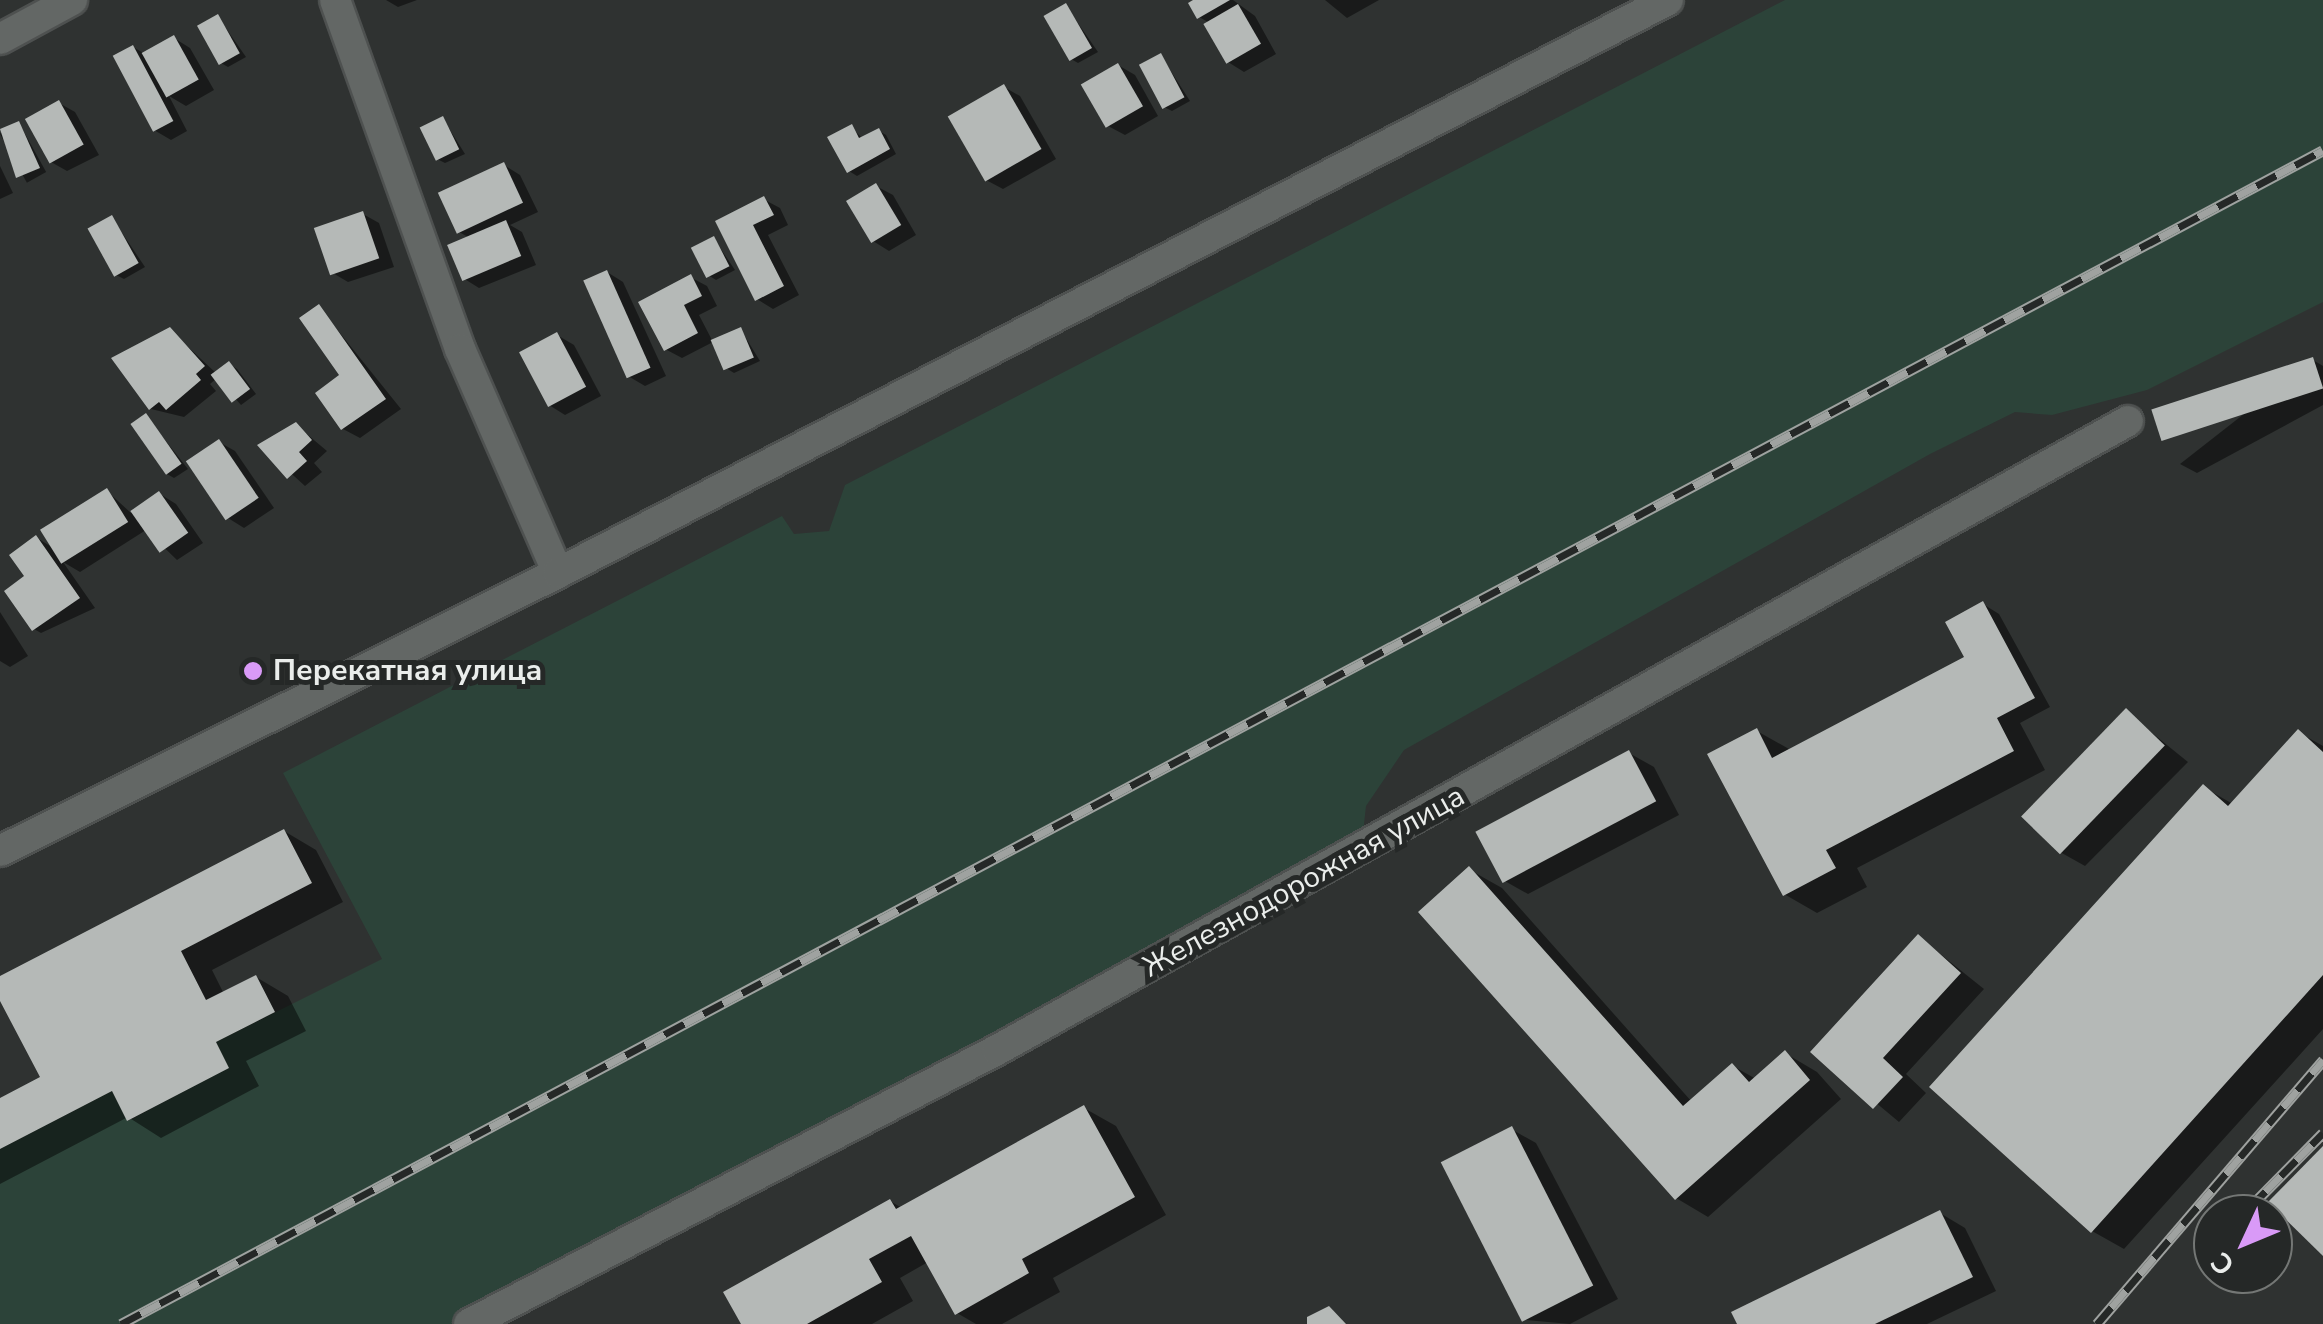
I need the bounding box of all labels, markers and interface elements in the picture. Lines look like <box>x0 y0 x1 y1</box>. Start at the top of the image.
place label: Перекатная улица <box>273 653 542 689</box>
marker: Перекатная улица <box>242 660 264 682</box>
street label: Железнодорожная улица <box>1137 778 1471 986</box>
north arrow <box>2193 1194 2293 1294</box>
text: С <box>2203 1243 2243 1283</box>

